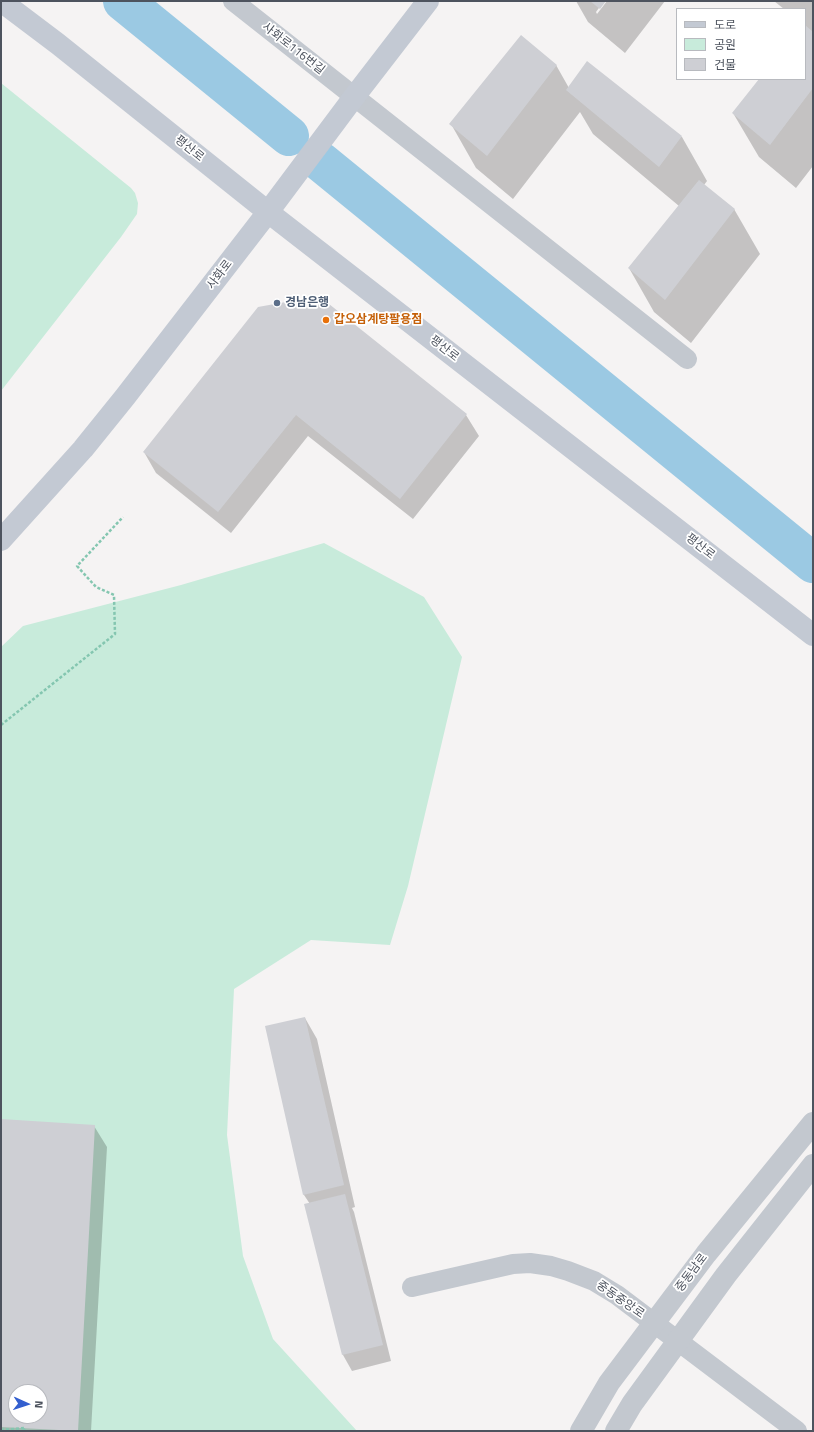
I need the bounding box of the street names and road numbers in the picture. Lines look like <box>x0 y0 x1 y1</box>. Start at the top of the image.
street label: 사화로116번길 <box>259 20 327 78</box>
street label: 평산로 <box>172 133 206 165</box>
street label: 사화로 <box>204 257 236 293</box>
street label: 평산로 <box>427 333 461 365</box>
street label: 평산로 <box>683 531 717 563</box>
street label: 중동남로 <box>673 1251 711 1295</box>
street label: 중동중앙로 <box>593 1278 647 1322</box>

